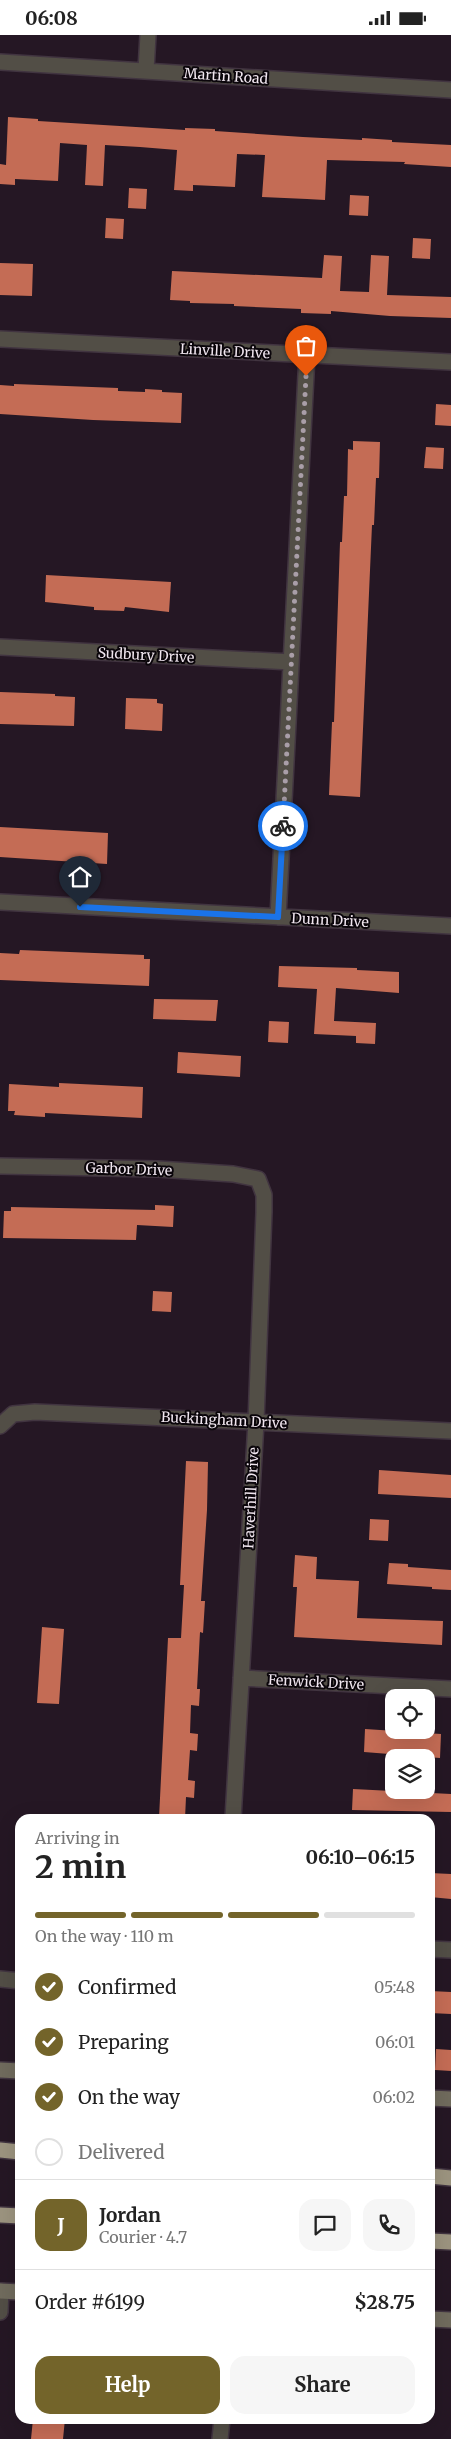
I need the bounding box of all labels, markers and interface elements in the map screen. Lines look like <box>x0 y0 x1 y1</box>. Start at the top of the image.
text: 06:08 <box>25 6 78 30</box>
street label: Martin Road <box>183 64 269 88</box>
pin <box>285 325 327 376</box>
icon: bag <box>292 332 320 360</box>
street label: Linville Drive <box>179 340 271 362</box>
street label: Sudbury Drive <box>97 643 195 667</box>
courier <box>258 801 308 851</box>
icon: bike <box>269 812 297 840</box>
pin <box>59 856 101 907</box>
icon: home <box>66 863 94 891</box>
street label: Dunn Drive <box>291 909 369 931</box>
street label: Garbor Drive <box>85 1158 173 1180</box>
street label: Buckingham Drive <box>160 1408 288 1432</box>
street label: Haverhill Drive <box>239 1447 263 1549</box>
street label: Fenwick Drive <box>267 1670 365 1694</box>
map controls <box>385 1689 435 1799</box>
button: locate <box>385 1689 435 1739</box>
button: layers <box>385 1749 435 1799</box>
text: Arriving in <box>35 1828 120 1848</box>
text: 06:10–06:15 <box>305 1845 415 1869</box>
text: 2 min <box>35 1847 126 1887</box>
text: On the way · 110 m <box>35 1926 174 1946</box>
icon: check <box>35 1973 63 2001</box>
text: Confirmed <box>78 1975 176 1999</box>
text: 05:48 <box>374 1977 415 1997</box>
icon: check <box>35 2028 63 2056</box>
text: Preparing <box>78 2030 169 2054</box>
text: 06:01 <box>375 2032 415 2052</box>
icon: check <box>35 2083 63 2111</box>
text: On the way <box>78 2085 180 2109</box>
text: 06:02 <box>372 2087 415 2107</box>
text: Delivered <box>78 2140 165 2164</box>
button: chat <box>299 2199 351 2251</box>
button: phone <box>363 2199 415 2251</box>
text: Jordan <box>99 2203 161 2227</box>
text: J <box>57 2213 65 2237</box>
text: Courier · 4.7 <box>99 2227 187 2247</box>
text: Order #6199 <box>35 2290 145 2314</box>
text: $28.75 <box>354 2290 415 2314</box>
button: Help <box>35 2356 220 2414</box>
button: Share <box>230 2356 415 2414</box>

